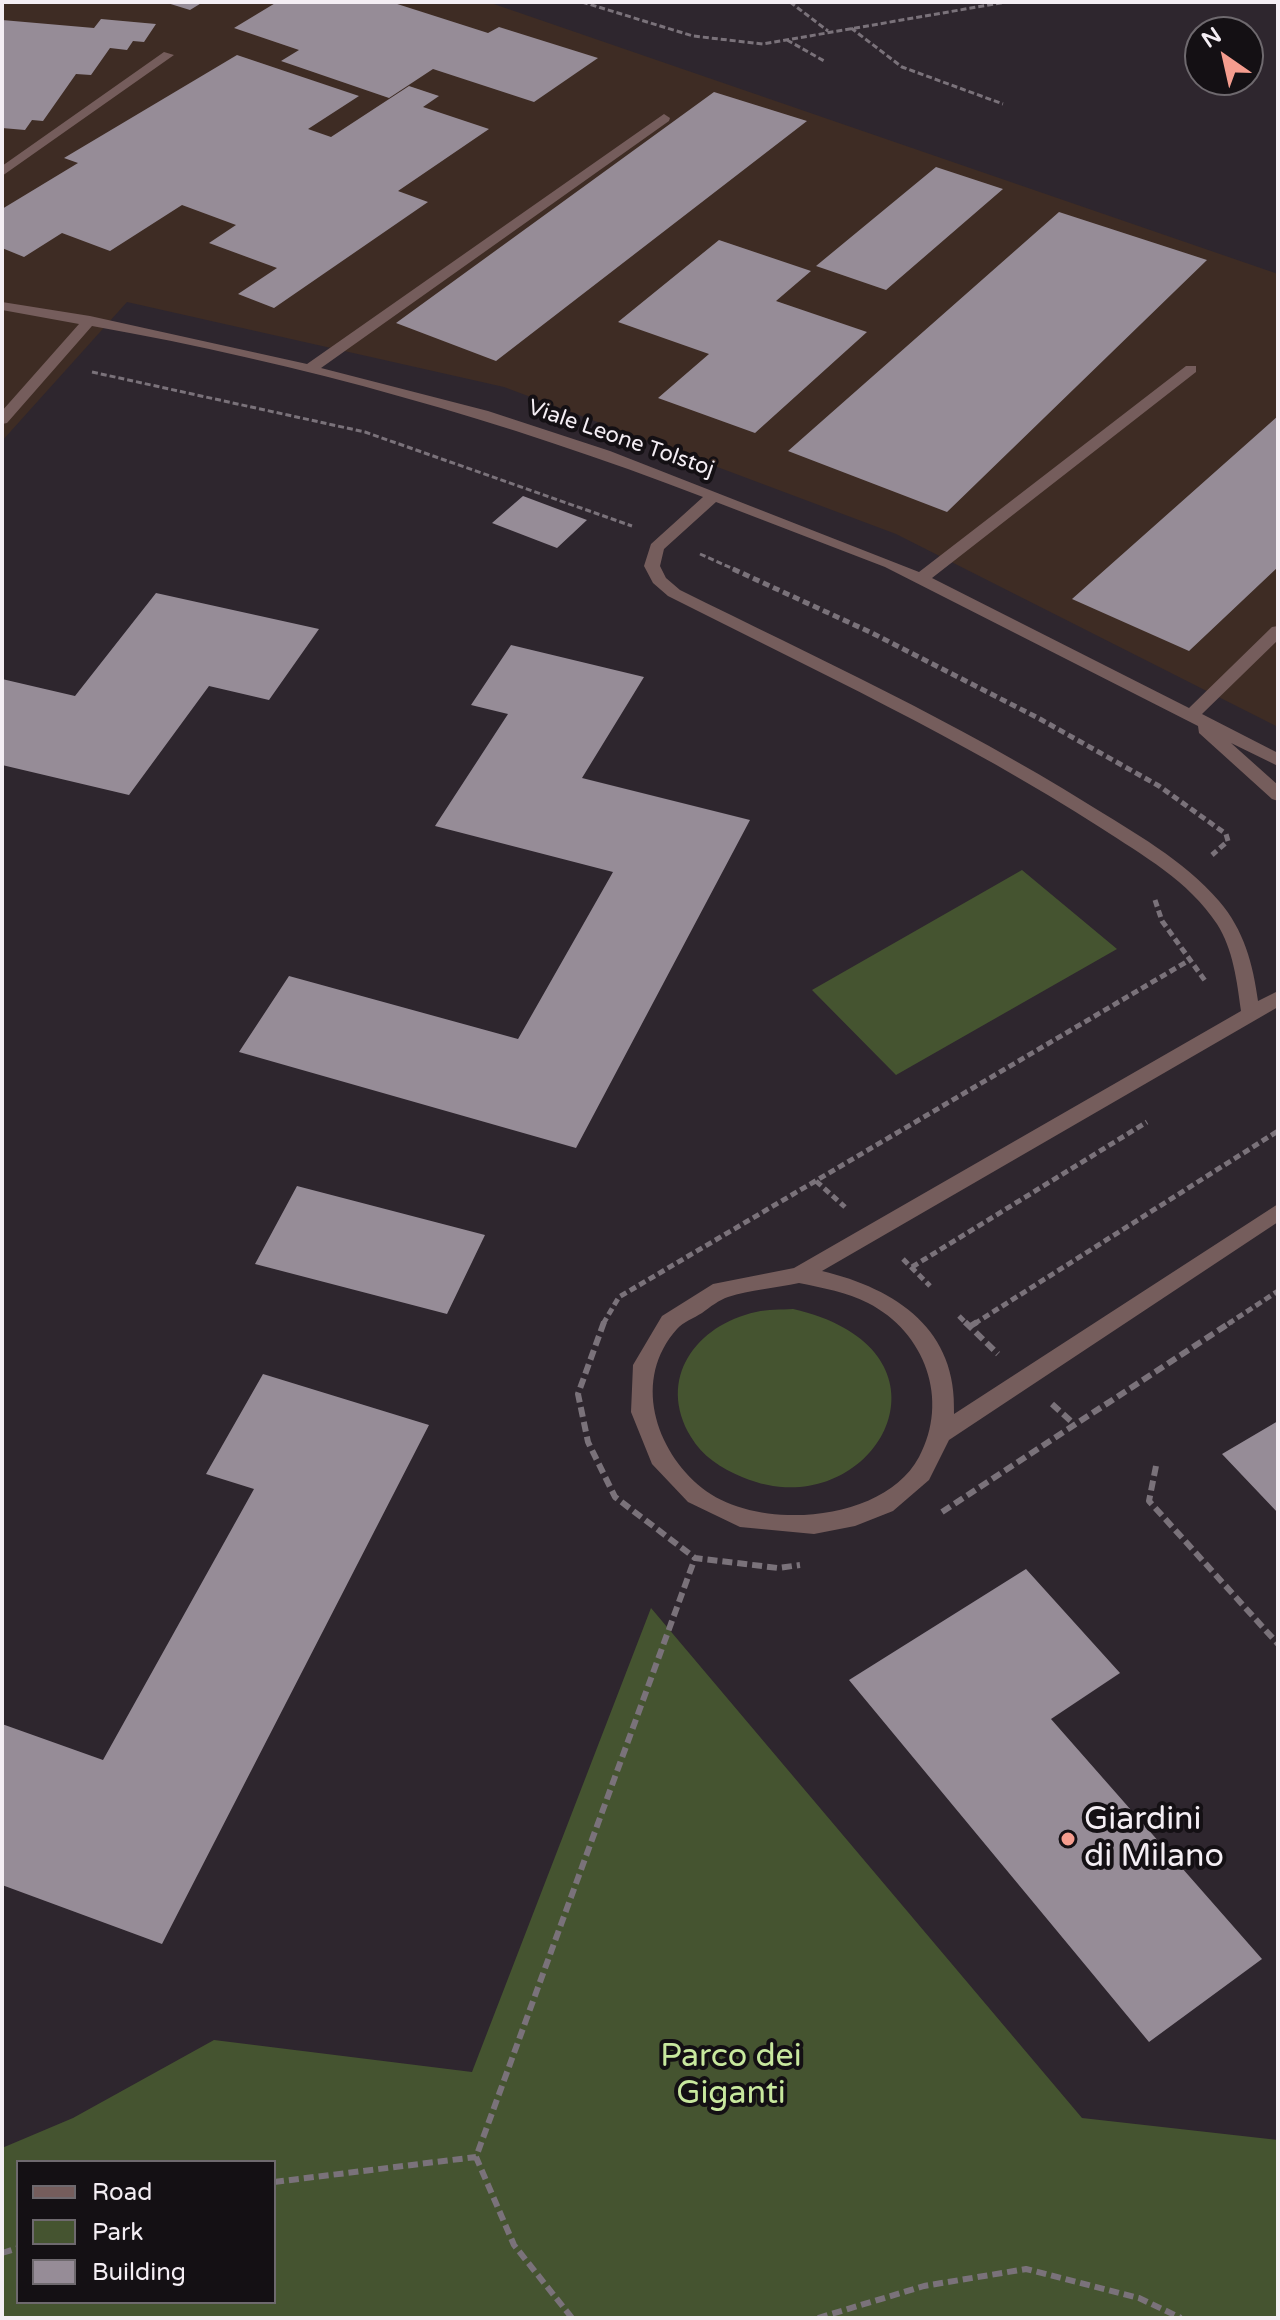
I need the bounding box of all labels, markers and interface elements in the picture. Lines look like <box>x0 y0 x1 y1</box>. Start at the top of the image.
north arrow <box>1184 16 1264 96</box>
text: N <box>1197 22 1226 53</box>
street label: Viale Leone Tolstoj <box>524 395 718 483</box>
place label: Giardini di Milano <box>1084 1802 1224 1877</box>
marker: Giardini di Milano <box>1059 1830 1077 1848</box>
park label: Parco dei Giganti <box>660 2039 802 2114</box>
legend <box>16 2160 276 2304</box>
text: Road <box>92 2178 152 2207</box>
text: Park <box>92 2218 143 2247</box>
text: Building <box>92 2258 186 2287</box>

